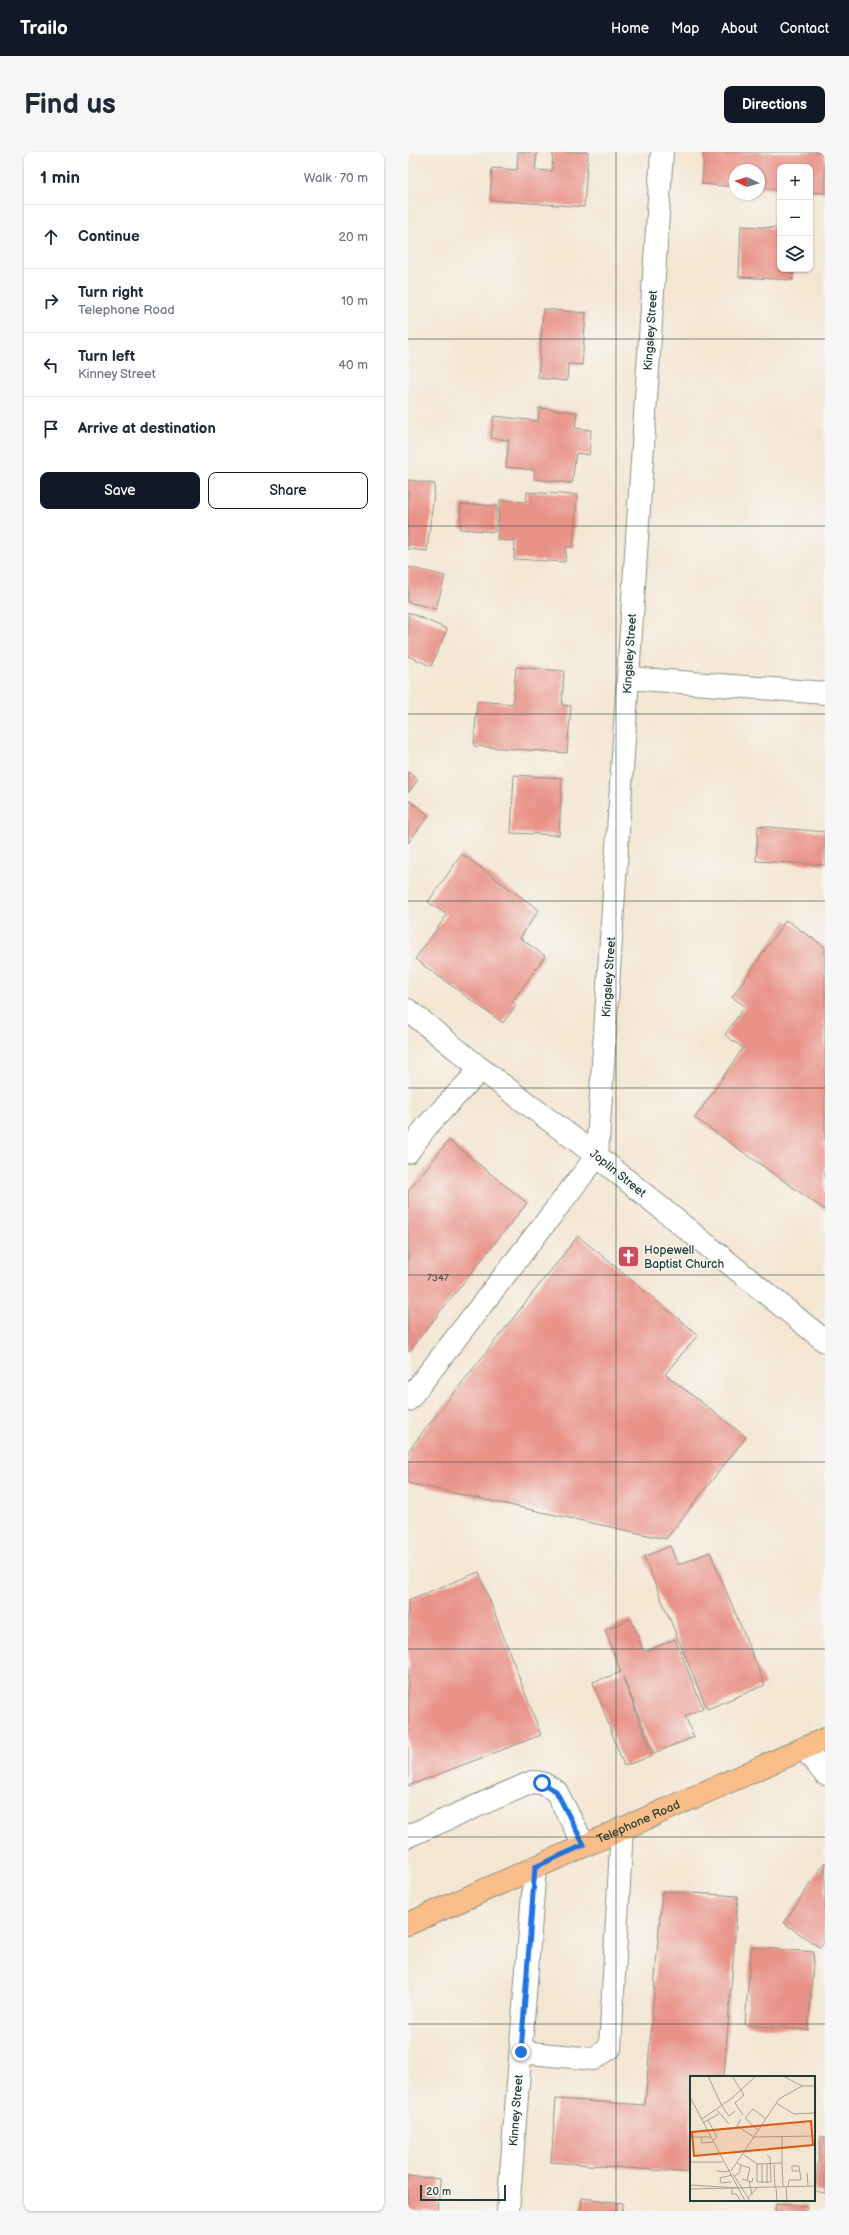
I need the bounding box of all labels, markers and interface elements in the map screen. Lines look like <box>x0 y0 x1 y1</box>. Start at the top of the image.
text: Trailo <box>20 17 68 40</box>
text: Home <box>611 20 649 37</box>
text: Map <box>671 20 699 37</box>
text: About <box>721 20 758 37</box>
text: Contact <box>780 20 829 37</box>
button: Directions <box>724 86 825 123</box>
text: Find us <box>24 88 116 121</box>
north arrow <box>729 164 765 200</box>
map controls <box>777 164 813 272</box>
button: + <box>777 164 813 200</box>
text: 1 min <box>40 168 80 188</box>
text: Walk · 70 m <box>304 170 368 186</box>
button: − <box>777 200 813 236</box>
icon: ahead <box>40 226 62 248</box>
text: Continue <box>78 227 140 246</box>
text: 20 m <box>338 229 368 245</box>
button: layers <box>777 236 813 272</box>
text: Turn right <box>78 283 143 302</box>
street label: Kingsley Street <box>641 289 661 371</box>
icon: right <box>40 290 62 312</box>
text: 10 m <box>341 293 368 309</box>
text: Telephone Road <box>78 302 175 318</box>
text: Turn left <box>78 347 135 366</box>
icon: left <box>40 354 62 376</box>
text: 40 m <box>338 357 368 373</box>
text: Kinney Street <box>78 366 156 382</box>
icon: arrive <box>40 418 62 440</box>
text: Arrive at destination <box>78 419 216 438</box>
button: Save <box>40 472 200 509</box>
button: Share <box>208 472 368 509</box>
street label: Kingsley Street <box>620 613 640 694</box>
street label: Kingsley Street <box>599 936 619 1018</box>
street label: Joplin Street <box>587 1146 649 1201</box>
place label: Hopewell Baptist Church <box>644 1243 724 1272</box>
church icon: Hopewell Baptist Church <box>615 1244 641 1270</box>
house number: 7347 <box>427 1272 449 1284</box>
route start <box>533 1774 551 1792</box>
street label: Telephone Road <box>595 1797 683 1847</box>
route end <box>512 2043 530 2061</box>
street label: Kinney Street <box>506 2074 527 2147</box>
inset map <box>690 2076 815 2201</box>
scale bar <box>420 2183 506 2202</box>
text: 20 m <box>426 2185 451 2198</box>

